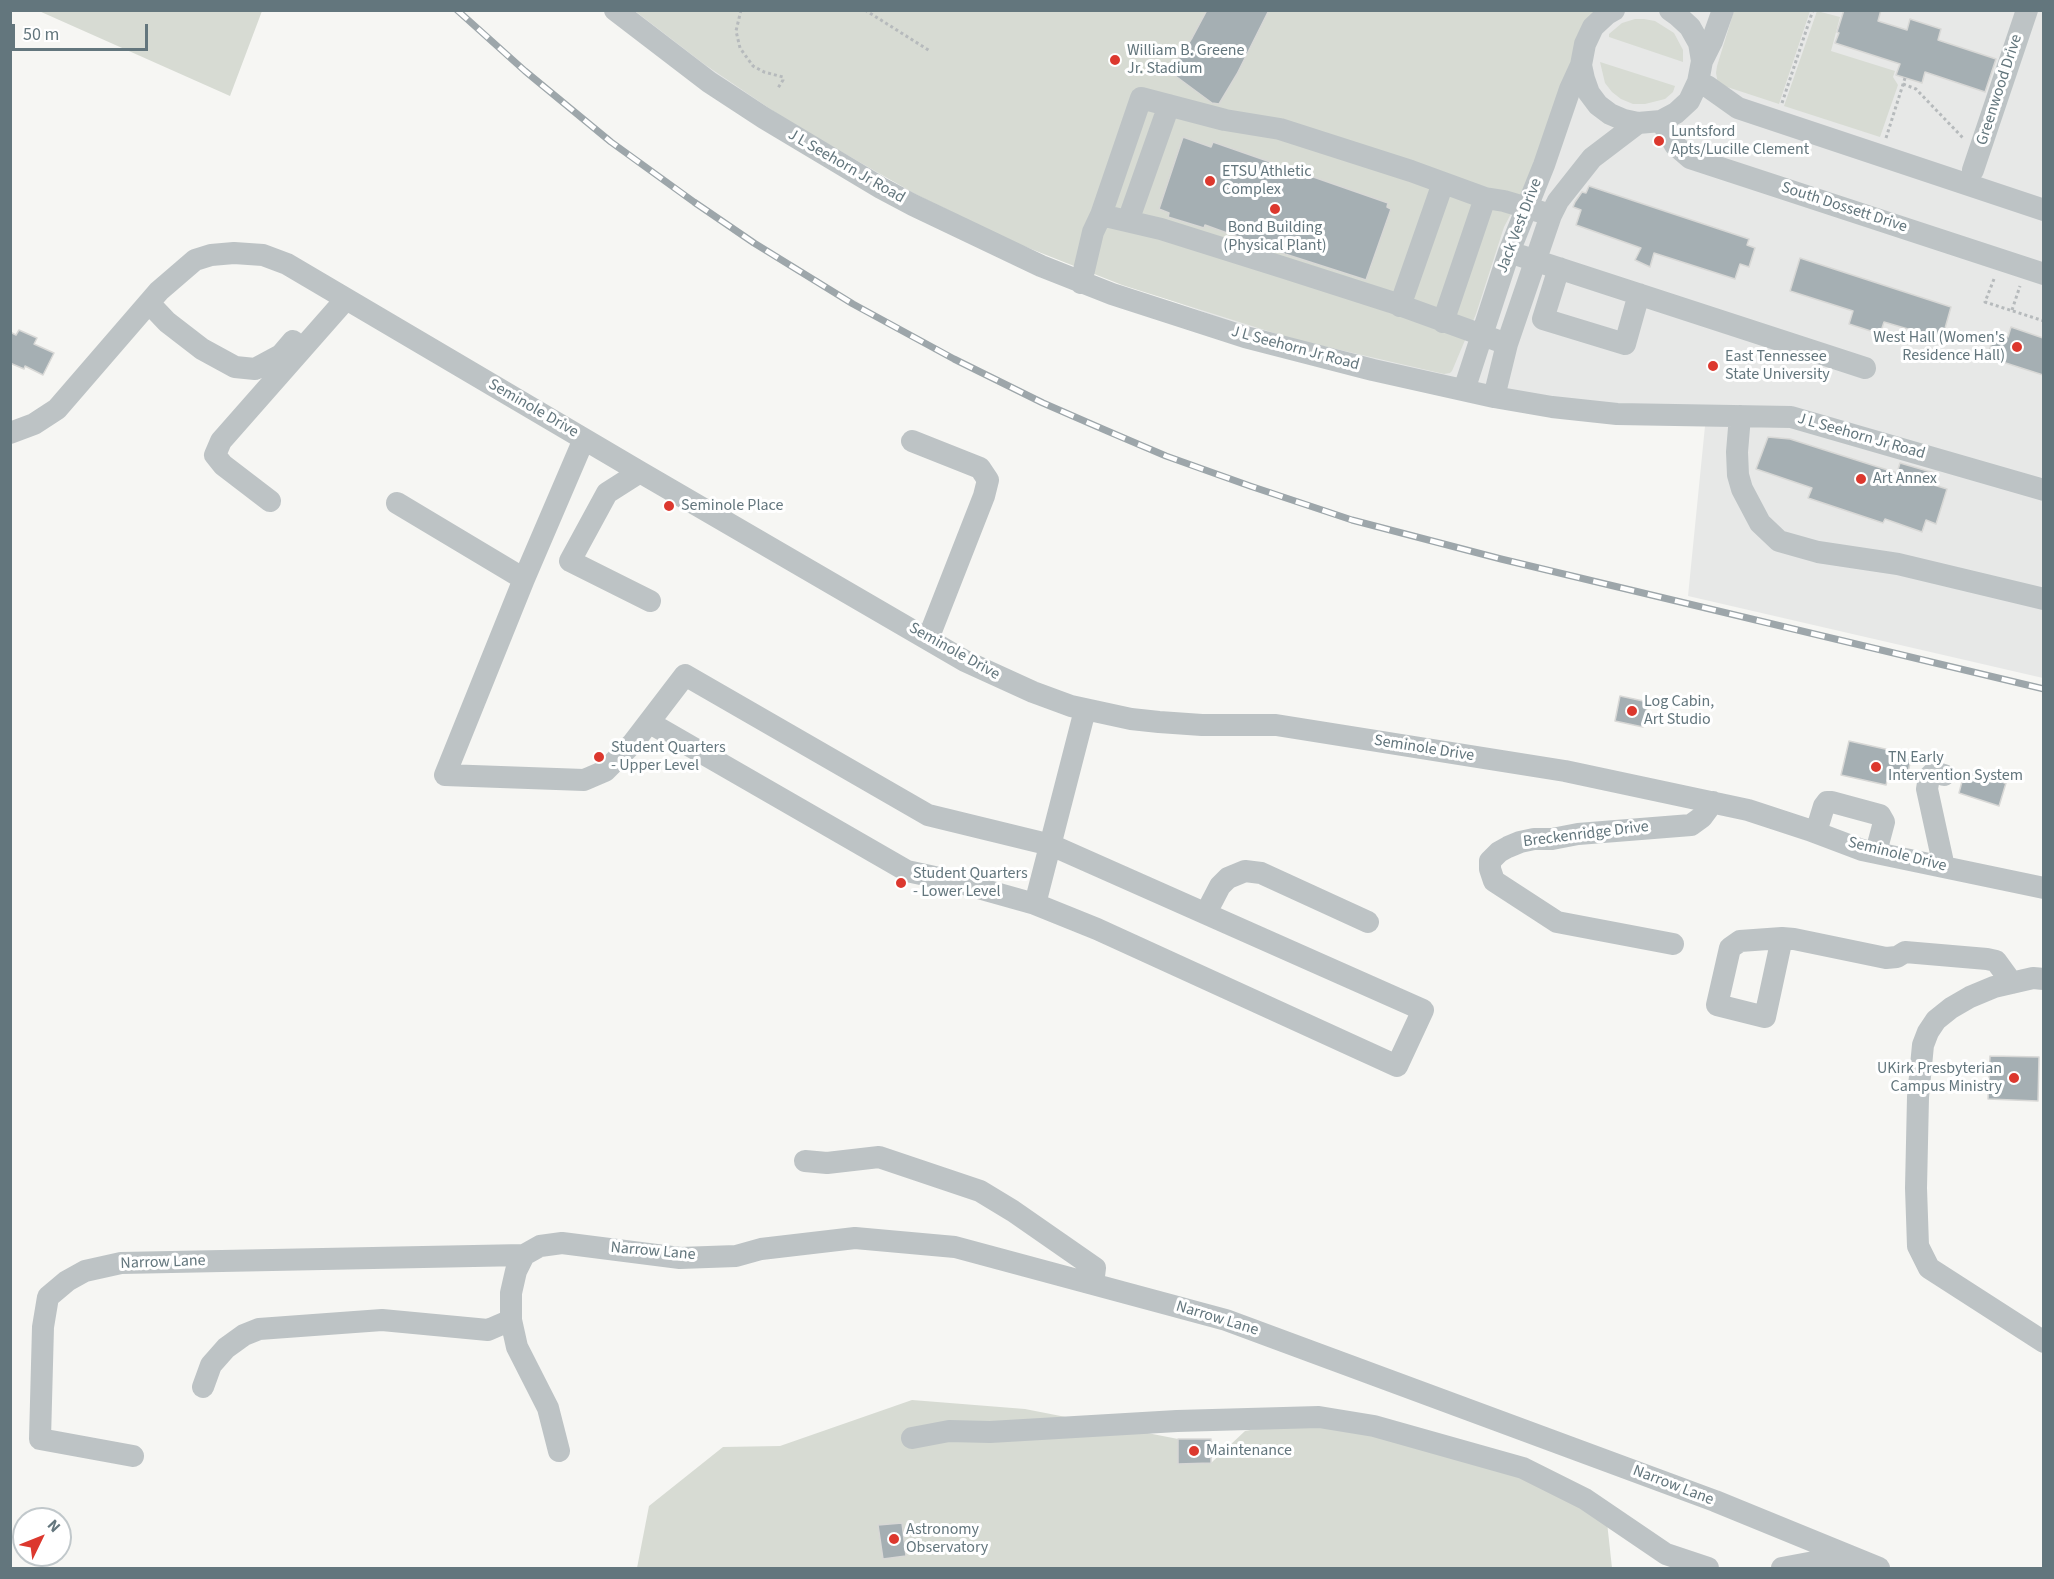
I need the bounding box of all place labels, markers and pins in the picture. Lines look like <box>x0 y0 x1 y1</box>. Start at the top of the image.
place label: William B. Greene Jr. Stadium <box>1127 41 1245 79</box>
marker: William B. Greene Jr. Stadium <box>1108 53 1122 67</box>
place label: Luntsford Apts/Lucille Clement <box>1671 122 1809 160</box>
marker: Luntsford Apts/Lucille Clement <box>1652 134 1666 148</box>
place label: ETSU Athletic Complex <box>1222 162 1312 200</box>
marker: ETSU Athletic Complex <box>1203 174 1217 188</box>
marker: Bond Building (Physical Plant) <box>1268 202 1282 216</box>
place label: Bond Building (Physical Plant) <box>1223 218 1327 256</box>
place label: West Hall (Women's Residence Hall) <box>1873 328 2005 366</box>
marker: West Hall (Women's Residence Hall) <box>2010 340 2024 354</box>
place label: East Tennessee State University <box>1725 347 1830 385</box>
marker: East Tennessee State University <box>1706 359 1720 373</box>
place label: Art Annex <box>1873 469 1937 489</box>
marker: Art Annex <box>1854 472 1868 486</box>
place label: Seminole Place <box>681 496 783 516</box>
marker: Seminole Place <box>662 499 676 513</box>
place label: Log Cabin, Art Studio <box>1644 692 1714 730</box>
marker: Log Cabin, Art Studio <box>1625 704 1639 718</box>
place label: Student Quarters - Upper Level <box>611 738 726 776</box>
place label: TN Early Intervention System <box>1888 748 2023 786</box>
marker: Student Quarters - Upper Level <box>592 750 606 764</box>
marker: TN Early Intervention System <box>1869 760 1883 774</box>
place label: Student Quarters - Lower Level <box>913 864 1028 902</box>
marker: Student Quarters - Lower Level <box>894 876 908 890</box>
place label: UKirk Presbyterian Campus Ministry <box>1877 1059 2002 1097</box>
marker: UKirk Presbyterian Campus Ministry <box>2007 1071 2021 1085</box>
place label: Maintenance <box>1206 1441 1292 1461</box>
marker: Maintenance <box>1187 1444 1201 1458</box>
place label: Astronomy Observatory <box>906 1520 988 1558</box>
marker: Astronomy Observatory <box>887 1532 901 1546</box>

